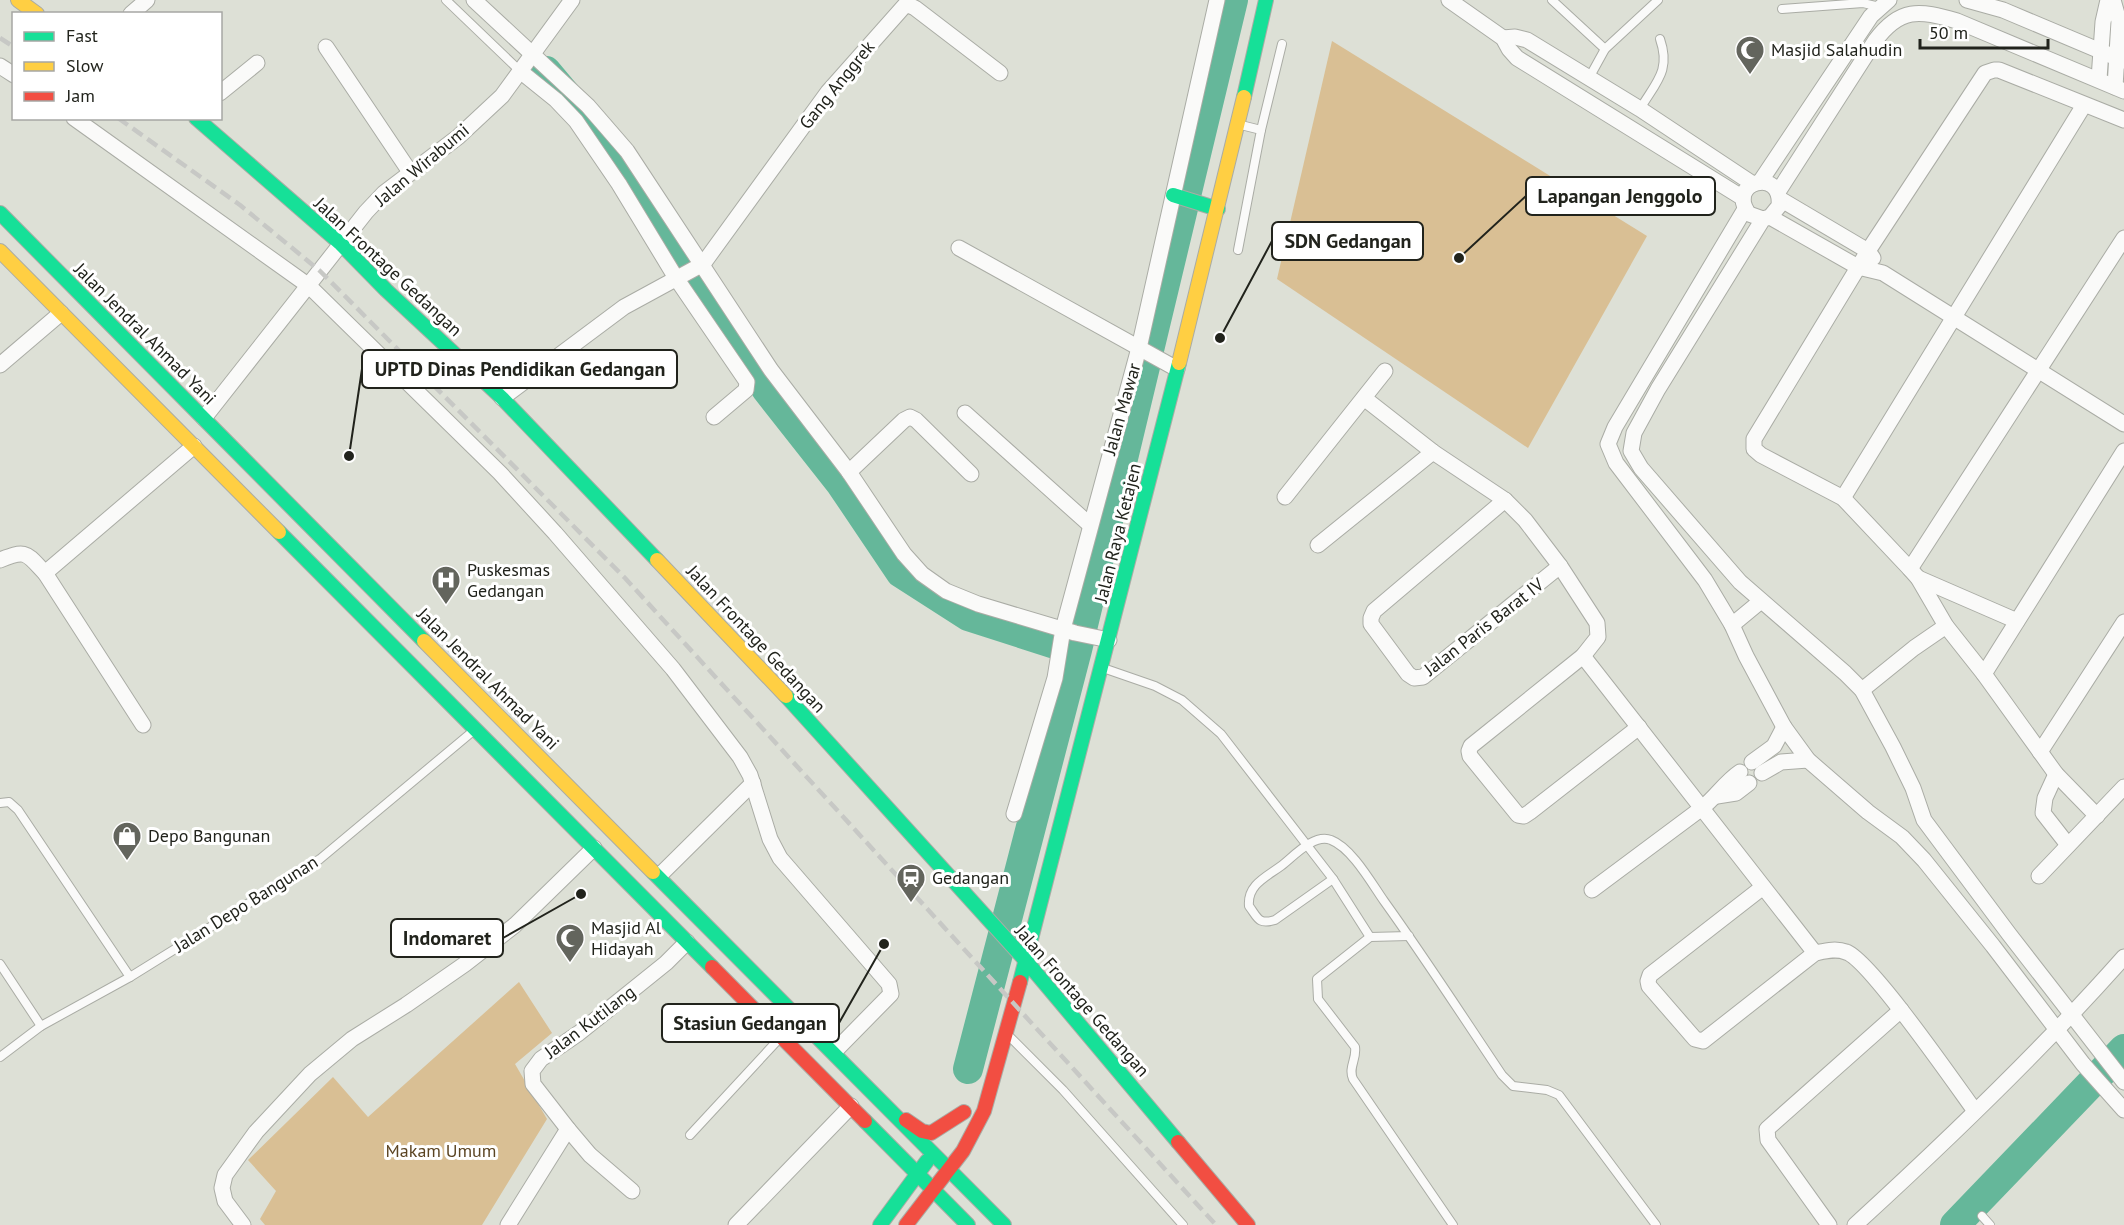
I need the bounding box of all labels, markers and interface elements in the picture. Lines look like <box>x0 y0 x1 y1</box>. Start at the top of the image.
legend <box>12 12 222 120</box>
scale bar <box>1920 12 2048 50</box>
text: 50 m <box>1929 21 1968 44</box>
text: Fast <box>66 24 98 47</box>
mosque icon: Masjid Salahudin <box>1734 34 1766 76</box>
street label: Gang Anggrek <box>794 35 880 134</box>
place label: Masjid Salahudin <box>1771 38 1902 61</box>
text: Slow <box>66 54 104 77</box>
text: Jam <box>65 84 95 107</box>
street label: Jalan Wirabumi <box>369 118 474 211</box>
callout: Lapangan Jenggolo <box>1526 177 1715 215</box>
text: Lapangan Jenggolo <box>1538 183 1703 209</box>
street label: Jalan Frontage Gedangan <box>309 192 467 341</box>
callout: SDN Gedangan <box>1272 222 1423 260</box>
text: SDN Gedangan <box>1285 228 1411 254</box>
street label: Jalan Jendral Ahmad Yani <box>69 257 221 410</box>
callout: UPTD Dinas Pendidikan Gedangan <box>362 350 677 388</box>
text: UPTD Dinas Pendidikan Gedangan <box>375 356 665 382</box>
street label: Jalan Mawar <box>1097 360 1146 458</box>
street label: Jalan Raya Ketajen <box>1089 461 1146 606</box>
place label: Puskesmas Gedangan <box>467 558 550 602</box>
street label: Jalan Frontage Gedangan <box>681 559 831 717</box>
hospital icon: Puskesmas Gedangan <box>430 564 462 606</box>
street label: Jalan Paris Barat IV <box>1418 572 1549 681</box>
street label: Jalan Jendral Ahmad Yani <box>412 602 564 755</box>
shop icon: Depo Bangunan <box>111 820 143 862</box>
place label: Depo Bangunan <box>148 824 270 847</box>
street label: Jalan Depo Bangunan <box>169 850 322 958</box>
station icon: Gedangan <box>895 862 927 904</box>
place label: Gedangan <box>932 866 1009 889</box>
place label: Masjid Al Hidayah <box>591 916 662 960</box>
callout: Indomaret <box>391 919 503 957</box>
street label: Jalan Frontage Gedangan <box>1010 919 1155 1081</box>
mosque icon: Masjid Al Hidayah <box>554 922 586 964</box>
text: Indomaret <box>403 925 491 951</box>
street label: Jalan Kutilang <box>539 980 640 1064</box>
callout: Stasiun Gedangan <box>662 1004 839 1042</box>
text: Stasiun Gedangan <box>673 1010 827 1036</box>
park label: Makam Umum <box>386 1139 496 1162</box>

